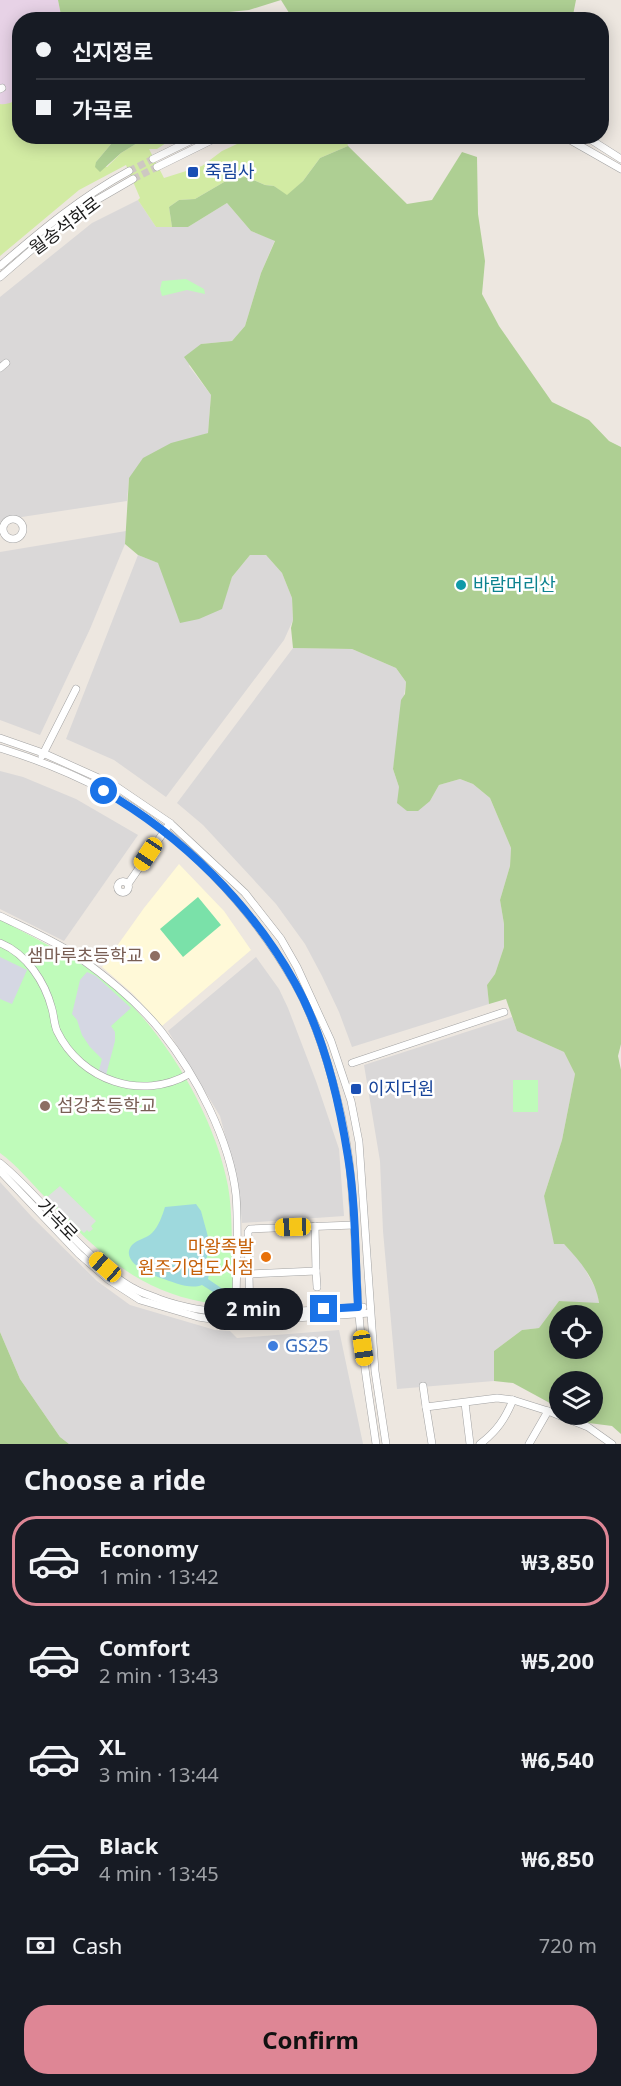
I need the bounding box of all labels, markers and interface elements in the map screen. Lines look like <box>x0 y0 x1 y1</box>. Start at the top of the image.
text: 신지정로 <box>72 36 153 66</box>
text: 가곡로 <box>72 94 133 124</box>
place label: 죽림사 <box>205 159 255 183</box>
marker: 죽림사 <box>186 165 200 179</box>
street label: 월송석화로 <box>24 191 105 260</box>
place label: 바람머리산 <box>473 572 556 596</box>
marker: 바람머리산 <box>454 578 468 592</box>
route start <box>90 777 117 804</box>
car <box>130 834 166 874</box>
place label: 샘마루초등학교 <box>27 943 143 967</box>
marker: 샘마루초등학교 <box>148 949 162 963</box>
place label: 이지더원 <box>368 1076 434 1100</box>
marker: 이지더원 <box>349 1082 363 1096</box>
place label: 섬강초등학교 <box>57 1093 156 1117</box>
marker: 섬강초등학교 <box>38 1099 52 1113</box>
street label: 가곡로 <box>32 1193 84 1246</box>
car <box>275 1217 311 1237</box>
place label: 마왕족발 원주기업도시점 <box>138 1234 254 1279</box>
car <box>86 1248 124 1286</box>
marker: 마왕족발 원주기업도시점 <box>259 1250 273 1264</box>
callout: 2 min <box>204 1288 303 1330</box>
text: 2 min <box>226 1295 281 1322</box>
route end <box>310 1295 337 1322</box>
map controls <box>549 1305 603 1425</box>
button: locate <box>549 1305 603 1359</box>
car <box>352 1329 374 1367</box>
place label: GS25 <box>285 1333 329 1357</box>
marker: GS25 <box>266 1339 280 1353</box>
button: layers <box>549 1371 603 1425</box>
text: Choose a ride <box>24 1461 206 1498</box>
text: Economy <box>99 1533 198 1563</box>
icon: car <box>27 1534 81 1588</box>
text: ₩3,850 <box>521 1546 594 1576</box>
text: 1 min · 13:42 <box>99 1563 219 1590</box>
text: Comfort <box>99 1632 190 1662</box>
icon: car <box>27 1633 81 1687</box>
text: ₩5,200 <box>521 1645 594 1675</box>
text: 2 min · 13:43 <box>99 1662 219 1689</box>
text: XL <box>99 1731 126 1761</box>
icon: car <box>27 1732 81 1786</box>
text: ₩6,540 <box>521 1744 594 1774</box>
text: 3 min · 13:44 <box>99 1761 219 1788</box>
text: Black <box>99 1830 158 1860</box>
icon: car <box>27 1831 81 1885</box>
text: ₩6,850 <box>521 1843 594 1873</box>
text: 4 min · 13:45 <box>99 1860 219 1887</box>
icon: cash <box>24 1929 57 1962</box>
text: Cash <box>72 1930 122 1960</box>
text: 720 m <box>539 1932 597 1959</box>
button: Confirm <box>24 2005 597 2074</box>

